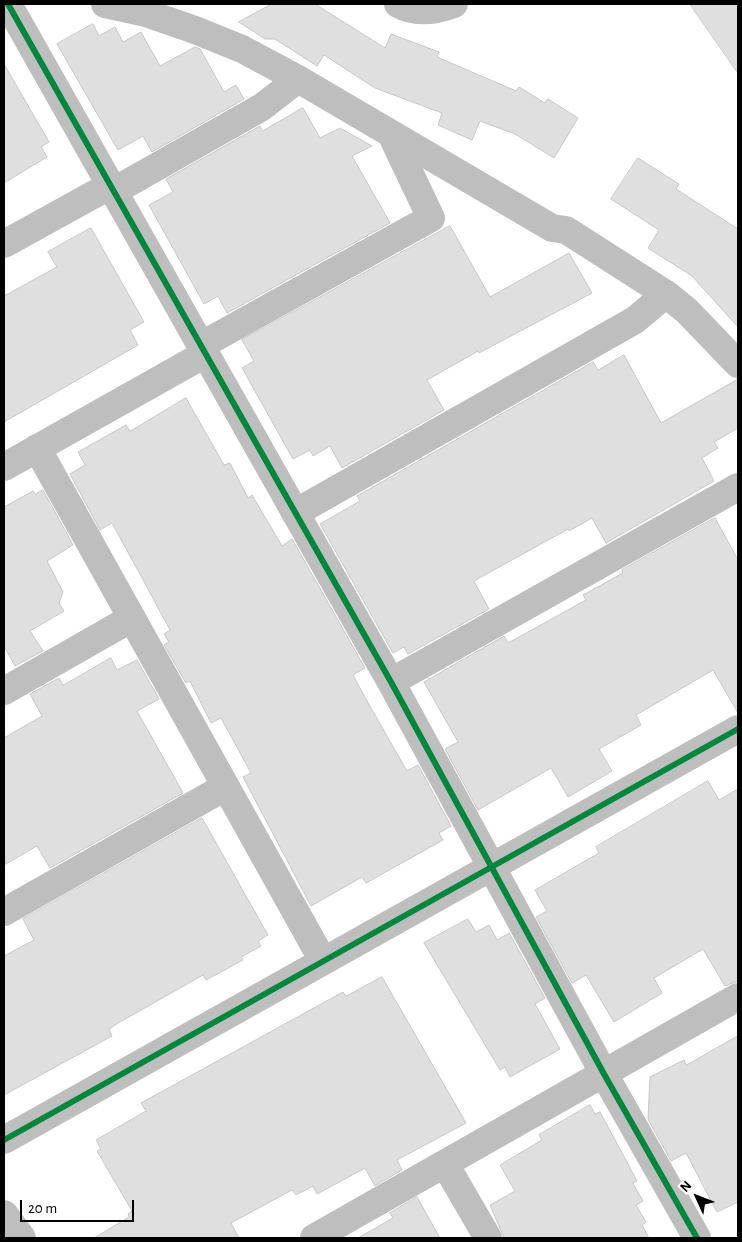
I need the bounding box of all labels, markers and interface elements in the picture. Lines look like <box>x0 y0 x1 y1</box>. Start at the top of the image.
north arrow <box>672 1172 722 1222</box>
text: N <box>678 1178 694 1195</box>
scale bar <box>22 1190 136 1222</box>
text: 20 m <box>28 1201 57 1216</box>

